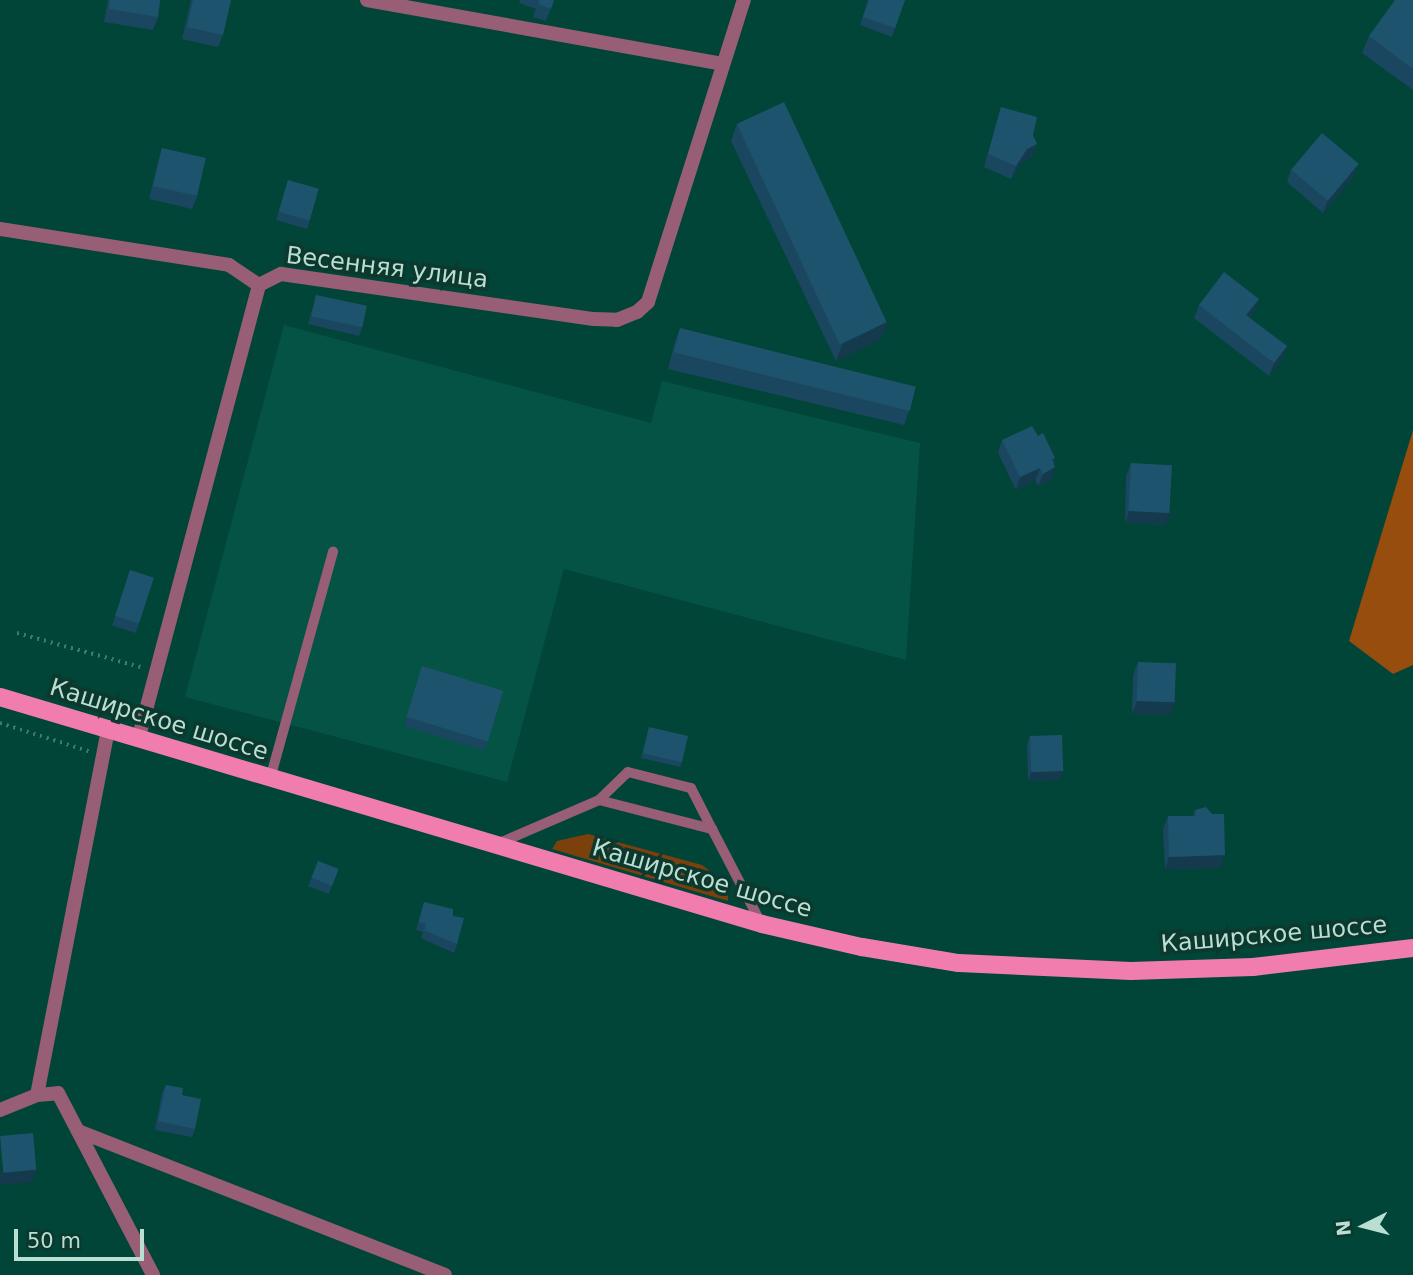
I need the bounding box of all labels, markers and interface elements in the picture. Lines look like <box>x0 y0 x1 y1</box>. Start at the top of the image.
street label: Весенняя улица <box>284 241 490 295</box>
street label: Каширское шоссе <box>46 673 272 767</box>
street label: Каширское шоссе <box>589 834 815 924</box>
street label: Каширское шоссе <box>1160 911 1388 959</box>
north arrow <box>1329 1191 1399 1261</box>
scale bar <box>18 1216 147 1260</box>
text: N <box>1331 1219 1355 1237</box>
text: 50 m <box>27 1229 81 1253</box>

